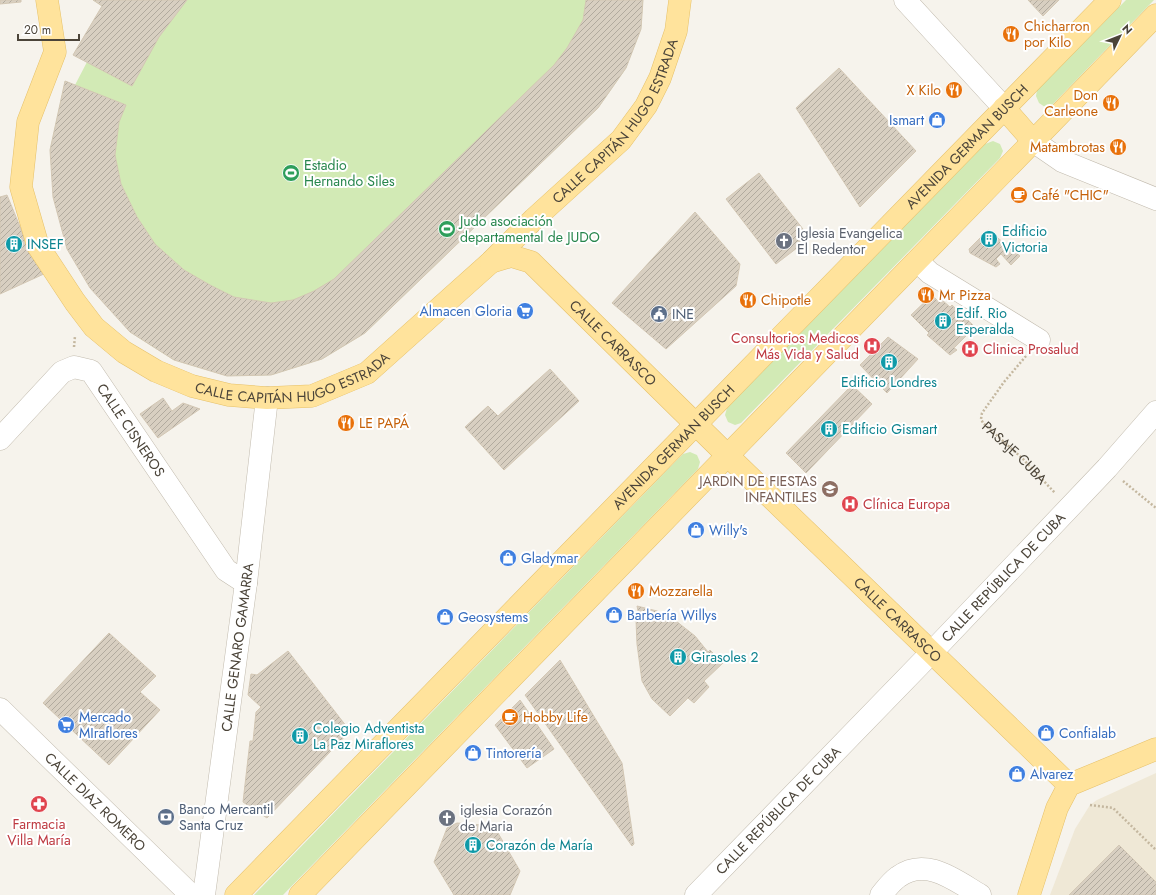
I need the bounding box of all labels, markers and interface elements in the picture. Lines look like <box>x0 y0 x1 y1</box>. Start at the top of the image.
scale bar <box>18 16 79 42</box>
place label: Chicharron por Kilo <box>1024 16 1090 52</box>
north arrow <box>1100 16 1140 56</box>
text: 20 m <box>24 21 51 39</box>
text: N <box>1118 21 1136 38</box>
restaurant icon: Chicharron por Kilo <box>1001 24 1021 44</box>
street label: CALLE CAPITÁN HUGO ESTRADA <box>548 35 683 208</box>
street label: AVENIDA GERMAN BUSCH <box>901 80 1033 214</box>
place label: X Kilo <box>907 80 941 100</box>
restaurant icon: X Kilo <box>944 80 964 100</box>
place label: Don Carleone <box>1044 85 1098 121</box>
restaurant icon: Don Carleone <box>1101 93 1121 113</box>
place label: Ismart <box>889 110 925 130</box>
shop icon: Ismart <box>927 110 947 130</box>
place label: Matambrotas <box>1030 137 1105 157</box>
restaurant icon: Matambrotas <box>1108 137 1128 157</box>
place label: Estadio Hernando Siles <box>304 155 395 191</box>
sports icon: Estadio Hernando Siles <box>281 163 301 183</box>
cafe icon: Café "CHIC" <box>1009 185 1029 205</box>
place label: Café "CHIC" <box>1032 185 1109 205</box>
place label: Judo asociación departamental de JUDO <box>458 211 600 247</box>
sports icon: Judo asociación departamental de JUDO <box>437 219 457 239</box>
place label: Edificio Victoria <box>1002 221 1048 257</box>
place label: Iglesia Evangelica El Redentor <box>797 223 902 259</box>
building icon: Edificio Victoria <box>979 229 999 249</box>
church icon: Iglesia Evangelica El Redentor <box>774 231 794 251</box>
building icon: INSEF <box>4 234 24 254</box>
place label: INSEF <box>27 234 64 254</box>
restaurant icon: Mr Pizza <box>916 285 936 305</box>
place label: Mr Pizza <box>939 285 991 305</box>
restaurant icon: Chipotle <box>738 290 758 310</box>
place label: Chipotle <box>761 290 811 310</box>
street label: CALLE CARRASCO <box>565 295 661 390</box>
place label: Almacen Gloria <box>420 301 512 321</box>
supermarket icon: Almacen Gloria <box>515 301 535 321</box>
place label: Edif. Rio Esperalda <box>956 303 1014 339</box>
public building icon: INE <box>649 304 669 324</box>
place label: INE <box>672 304 694 324</box>
building icon: Edif. Rio Esperalda <box>933 311 953 331</box>
place label: Consultorios Medicos Más Vida y Salud <box>731 328 859 364</box>
hospital icon: Consultorios Medicos Más Vida y Salud <box>862 336 882 356</box>
hospital icon: Clinica Prosalud <box>960 339 980 359</box>
place label: Clinica Prosalud <box>983 339 1079 359</box>
street label: CALLE CAPITÁN HUGO ESTRADA <box>193 347 395 408</box>
building icon: Edificio Londres <box>879 352 899 372</box>
place label: Edificio Londres <box>841 372 937 392</box>
street label: CALLE CISNEROS <box>92 379 170 481</box>
street label: AVENIDA GERMAN BUSCH <box>608 380 739 514</box>
restaurant icon: LE PAPÁ <box>336 413 356 433</box>
place label: LE PAPÁ <box>359 413 410 433</box>
street label: PASAJE CUBA <box>978 417 1052 489</box>
building icon: Edificio Gismart <box>819 419 839 439</box>
place label: Edificio Gismart <box>842 419 938 439</box>
place label: JARDIN DE FIESTAS INFANTILES <box>697 471 817 507</box>
school or university icon: JARDIN DE FIESTAS INFANTILES <box>820 479 840 499</box>
hospital icon: Clínica Europa <box>840 494 860 514</box>
place label: Clínica Europa <box>863 494 950 514</box>
street label: CALLE REPÚBLICA DE CUBA <box>937 507 1070 646</box>
shop icon: Willy's <box>686 520 706 540</box>
place label: Willy's <box>709 520 748 540</box>
shop icon: Gladymar <box>498 548 518 568</box>
place label: Gladymar <box>521 548 579 568</box>
street label: CALLE GENARO GAMARRA <box>216 561 258 733</box>
street label: CALLE CARRASCO <box>849 573 946 667</box>
restaurant icon: Mozzarella <box>626 581 646 601</box>
place label: Mozzarella <box>649 581 713 601</box>
shop icon: Barbería Willys <box>604 605 624 625</box>
place label: Barbería Willys <box>627 605 717 625</box>
shop icon: Geosystems <box>435 607 455 627</box>
place label: Geosystems <box>458 607 529 627</box>
building icon: Girasoles 2 <box>668 647 688 667</box>
place label: Girasoles 2 <box>691 647 759 667</box>
place label: Mercado MIraflores <box>79 707 138 743</box>
cafe icon: Hobby Life <box>500 707 520 727</box>
place label: Hobby Life <box>523 707 588 727</box>
supermarket icon: Mercado MIraflores <box>56 715 76 735</box>
place label: Colegio Adventista La Paz Miraflores <box>313 718 425 754</box>
shop icon: Confialab <box>1036 723 1056 743</box>
place label: Confialab <box>1059 723 1116 743</box>
building icon: Colegio Adventista La Paz Miraflores <box>290 726 310 746</box>
street label: CALLE REPÚBLICA DE CUBA <box>711 741 846 879</box>
shop icon: Tintorería <box>463 743 483 763</box>
place label: Tintorería <box>486 743 541 763</box>
street label: CALLE DIAZ ROMERO <box>40 748 150 856</box>
shop icon: Alvarez <box>1007 764 1027 784</box>
place label: Alvarez <box>1030 764 1074 784</box>
pharmacy icon: Farmacia Villa María <box>29 794 49 814</box>
place label: Banco Mercantil Santa Cruz <box>179 799 274 835</box>
place label: iglesia Corazón de Maria <box>460 800 552 836</box>
bank icon: Banco Mercantil Santa Cruz <box>156 807 176 827</box>
church icon: iglesia Corazón de Maria <box>437 808 457 828</box>
place label: Farmacia Villa María <box>7 814 71 850</box>
building icon: Corazón de María <box>463 835 483 855</box>
place label: Corazón de María <box>486 835 593 855</box>

